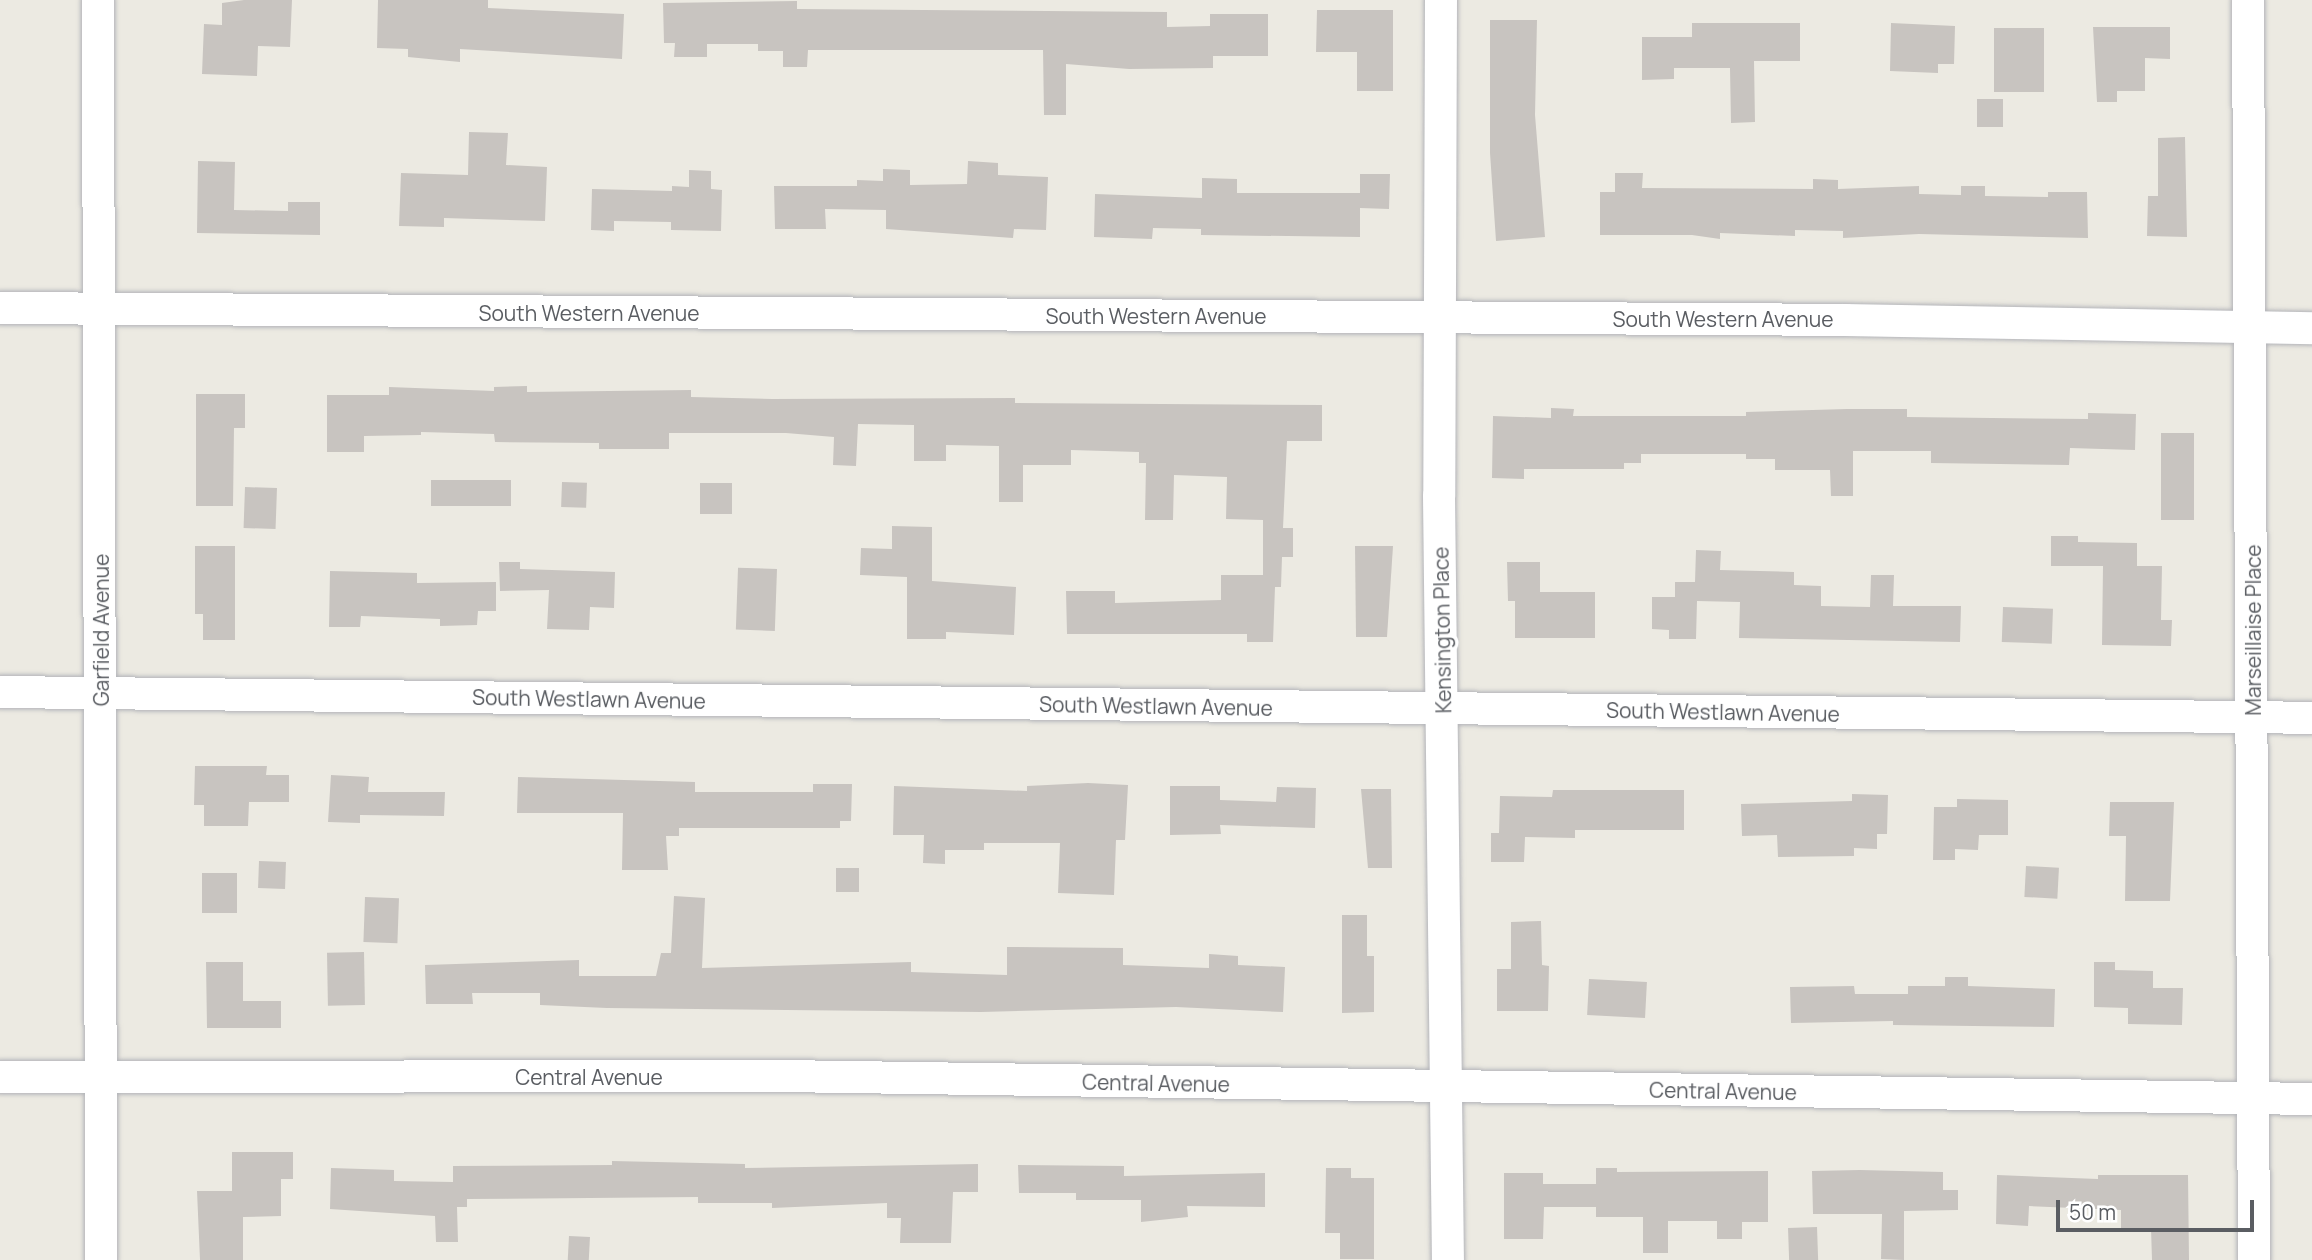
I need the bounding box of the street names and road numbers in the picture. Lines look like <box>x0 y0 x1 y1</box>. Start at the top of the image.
street label: South Western Avenue <box>478 300 700 326</box>
street label: South Western Avenue <box>1045 303 1267 329</box>
street label: South Western Avenue <box>1612 306 1834 332</box>
street label: Marseillaise Place <box>2240 544 2266 716</box>
street label: Kensington Place <box>1428 546 1456 714</box>
street label: Garfield Avenue <box>88 554 114 706</box>
street label: South Westlawn Avenue <box>472 684 706 714</box>
street label: South Westlawn Avenue <box>1039 691 1273 721</box>
street label: South Westlawn Avenue <box>1606 697 1840 727</box>
street label: Central Avenue <box>515 1064 663 1090</box>
street label: Central Avenue <box>1082 1069 1230 1097</box>
street label: Central Avenue <box>1649 1077 1797 1105</box>

